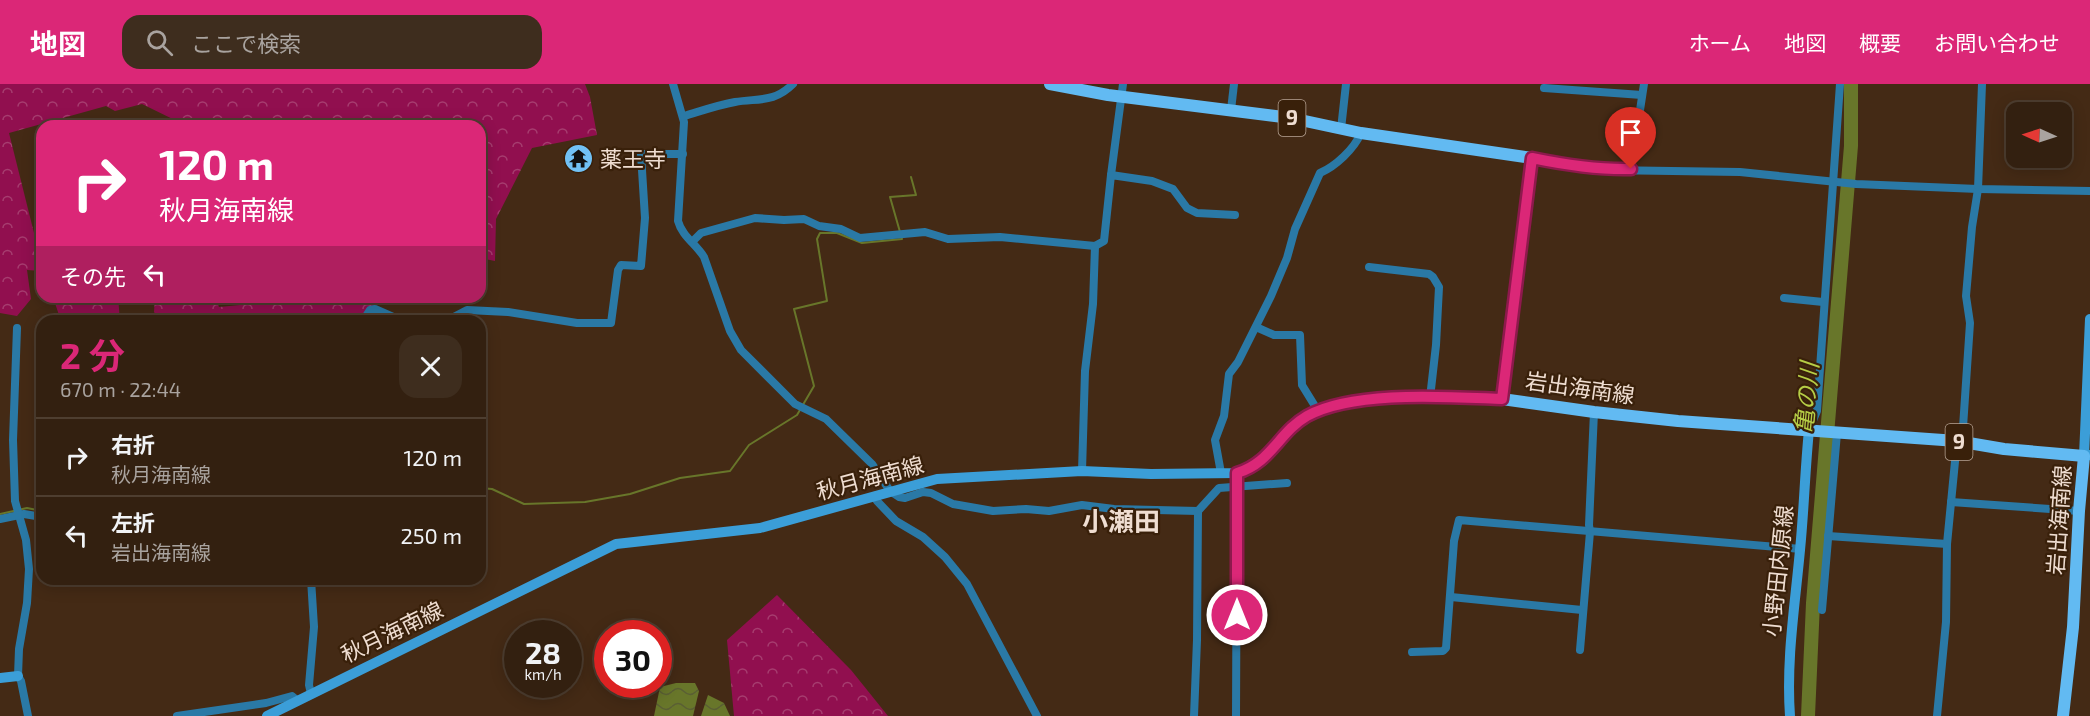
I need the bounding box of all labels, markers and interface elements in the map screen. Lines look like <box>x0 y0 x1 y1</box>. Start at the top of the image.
search box <box>122 15 542 69</box>
text: 地図 <box>30 26 86 60</box>
icon: search <box>143 26 176 59</box>
text: ここで検索 <box>191 30 301 56</box>
text: ホーム <box>1689 30 1751 55</box>
text: 地図 <box>1784 30 1826 55</box>
text: 概要 <box>1859 30 1901 55</box>
text: お問い合わせ <box>1934 30 2060 55</box>
road number: 9 <box>1278 100 1306 136</box>
north arrow <box>2006 102 2072 168</box>
map controls <box>2006 102 2072 168</box>
pin <box>1605 107 1656 169</box>
icon: arrive <box>1614 116 1647 149</box>
text: 120 m <box>159 138 274 188</box>
temple icon: 薬王寺 <box>563 143 595 175</box>
icon: right <box>60 144 138 222</box>
place label: 薬王寺 <box>600 145 666 171</box>
text: 秋月海南線 <box>159 193 294 225</box>
icon: left <box>138 258 171 291</box>
text: その先 <box>60 263 126 289</box>
text: 2 分 <box>60 333 125 376</box>
button: close <box>399 335 462 398</box>
water label: 亀の川 <box>1788 358 1823 435</box>
street label: 岩出海南線 <box>1524 366 1636 408</box>
text: 670 m · 22:44 <box>60 377 181 401</box>
road number: 9 <box>1946 424 1972 460</box>
text: 右折 <box>111 431 155 457</box>
icon: right <box>60 441 93 474</box>
text: 120 m <box>403 444 462 470</box>
street label: 秋月海南線 <box>813 450 926 504</box>
text: 秋月海南線 <box>111 462 211 486</box>
street label: 岩出海南線 <box>2041 464 2075 576</box>
street label: 小野田内原線 <box>1757 504 1797 638</box>
district label: 小瀬田 <box>1082 505 1160 536</box>
text: 左折 <box>111 509 155 535</box>
icon: left <box>60 519 93 552</box>
text: 250 m <box>400 522 462 548</box>
text: 岩出海南線 <box>111 540 211 564</box>
position arrow <box>1205 583 1269 647</box>
street label: 秋月海南線 <box>336 595 447 667</box>
speed limit sign: 30 <box>594 620 672 698</box>
text: 28 <box>525 634 561 670</box>
text: km/h <box>524 665 562 683</box>

